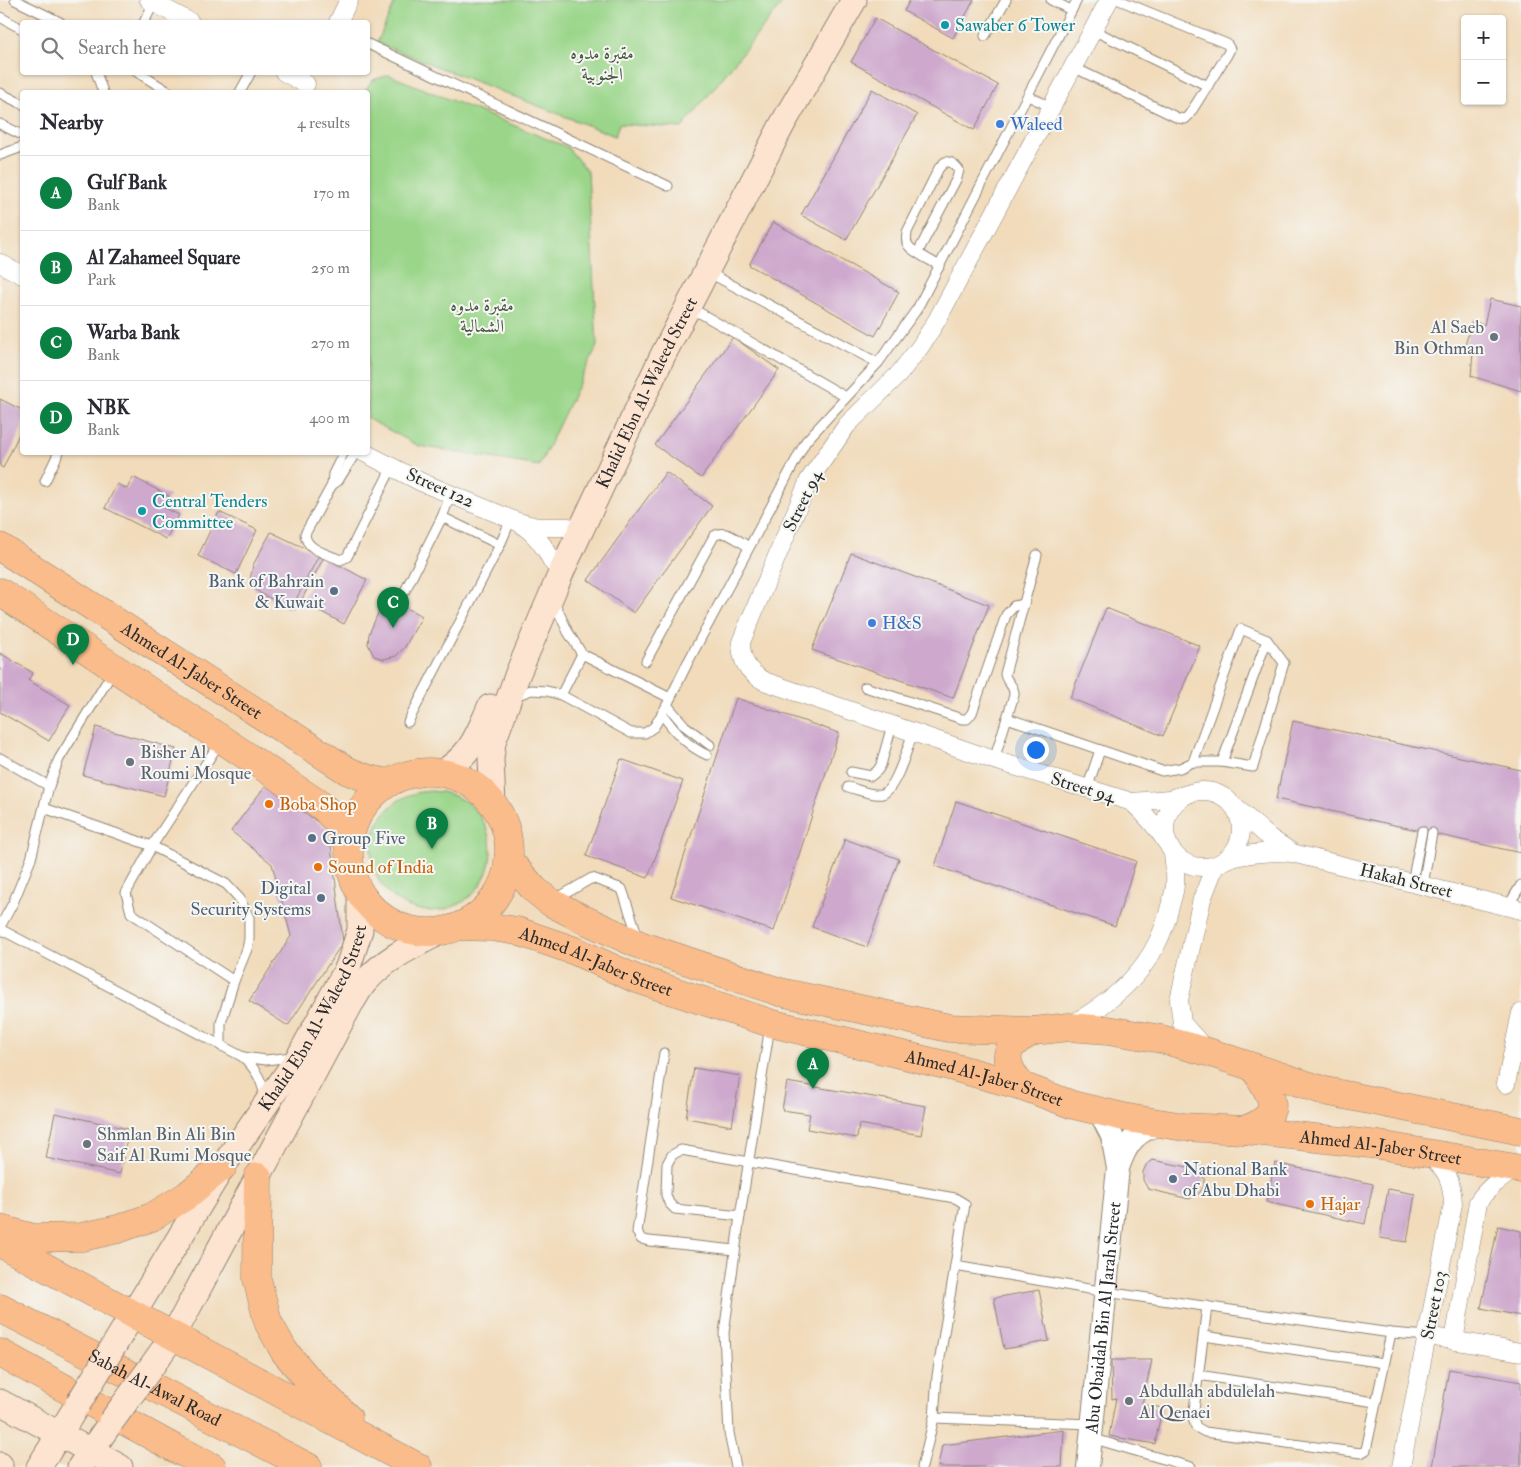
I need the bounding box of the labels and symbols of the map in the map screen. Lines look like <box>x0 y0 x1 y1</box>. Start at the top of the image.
place label: Sawaber 6 Tower <box>955 14 1075 37</box>
marker: Sawaber 6 Tower <box>939 19 951 31</box>
park label: مقبرة مدوه الجنوبية <box>570 42 634 86</box>
place label: Waleed <box>1009 113 1063 136</box>
marker: Waleed <box>994 118 1006 130</box>
street label: Khalid Ebn Al-Waleed Street <box>591 293 703 492</box>
park label: مقبرة مدوه الشمالية <box>450 294 514 338</box>
place label: Al Saeb Bin Othman <box>1394 316 1484 360</box>
marker: Al Saeb Bin Othman <box>1488 331 1500 343</box>
street label: Street 122 <box>403 463 477 513</box>
street label: Street 94 <box>778 465 828 536</box>
place label: Central Tenders Committee <box>152 490 267 534</box>
marker: Central Tenders Committee <box>136 505 148 517</box>
place label: Bank of Bahrain & Kuwait <box>208 570 324 614</box>
marker: Bank of Bahrain & Kuwait <box>328 585 340 597</box>
pin: C <box>377 587 409 628</box>
place label: H&S <box>882 612 922 635</box>
street label: Ahmed Al-Jaber Street <box>116 616 267 724</box>
marker: H&S <box>866 617 878 629</box>
pin: D <box>57 624 89 665</box>
your location <box>1023 737 1049 763</box>
place label: Bisher Al Roumi Mosque <box>140 741 252 785</box>
marker: Bisher Al Roumi Mosque <box>124 756 136 768</box>
street label: Street 94 <box>1048 767 1119 809</box>
place label: Boba Shop <box>279 793 357 816</box>
marker: Boba Shop <box>263 798 275 810</box>
pin: B <box>416 808 448 849</box>
place label: Group Five <box>322 827 406 850</box>
marker: Group Five <box>306 832 318 844</box>
place label: Sound of India <box>328 856 434 879</box>
street label: Hakah Street <box>1357 858 1455 904</box>
marker: Sound of India <box>312 861 324 873</box>
place label: Digital Security Systems <box>190 877 311 921</box>
marker: Digital Security Systems <box>315 892 327 904</box>
street label: Ahmed Al-Jaber Street <box>515 921 676 1002</box>
street label: Khalid Ebn Al-Waleed Street <box>253 925 372 1116</box>
street label: Ahmed Al-Jaber Street <box>902 1044 1067 1112</box>
pin: A <box>797 1048 829 1089</box>
place label: Shmlan Bin Ali Bin Saif Al Rumi Mosque <box>97 1123 252 1167</box>
street label: Ahmed Al-Jaber Street <box>1297 1125 1463 1170</box>
marker: Shmlan Bin Ali Bin Saif Al Rumi Mosque <box>81 1138 93 1150</box>
place label: National Bank of Abu Dhabi <box>1183 1158 1288 1202</box>
marker: National Bank of Abu Dhabi <box>1167 1173 1179 1185</box>
place label: Hajar <box>1320 1193 1361 1216</box>
marker: Hajar <box>1304 1198 1316 1210</box>
street label: Abu Obaidah Bin Al Jarah Street <box>1080 1201 1126 1436</box>
street label: Street 103 <box>1416 1269 1452 1341</box>
street label: Sabah Al-Awal Road <box>84 1344 225 1432</box>
place label: Abdullah abdulelah Al Qenaei <box>1138 1380 1276 1424</box>
marker: Abdullah abdulelah Al Qenaei <box>1123 1395 1135 1407</box>

